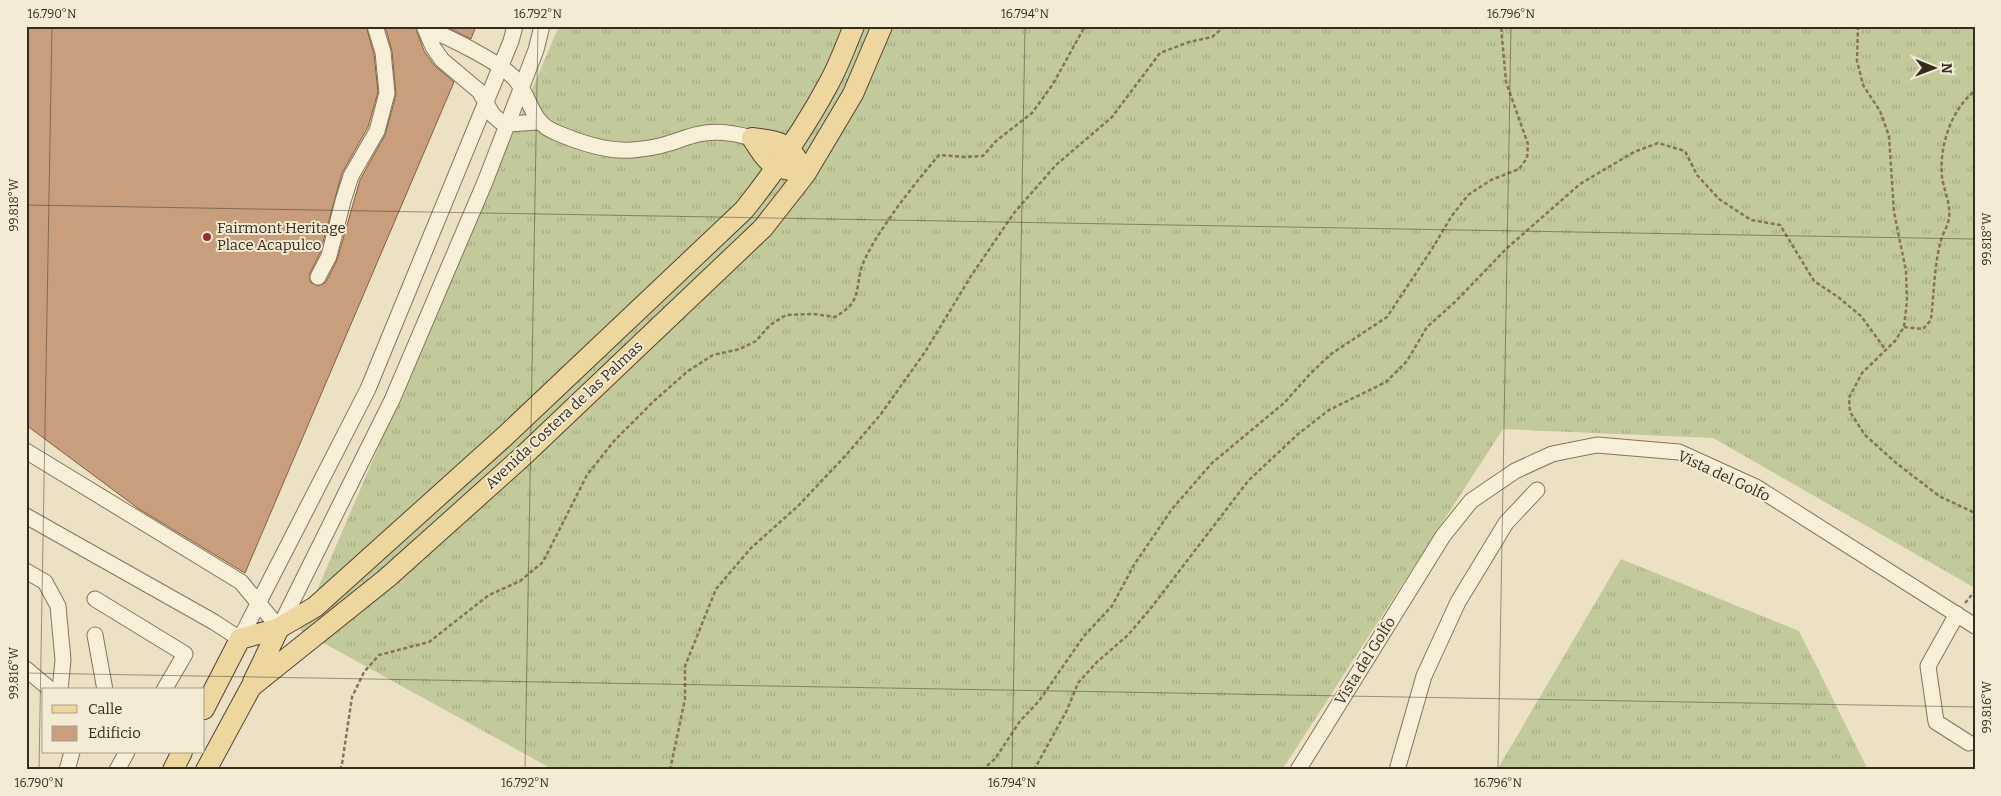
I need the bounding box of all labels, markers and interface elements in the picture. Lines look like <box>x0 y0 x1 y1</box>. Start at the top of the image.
text: 16.790°N <box>28 7 77 21</box>
text: 16.792°N <box>514 7 563 21</box>
text: 16.794°N <box>1001 7 1049 21</box>
text: 16.796°N <box>1487 7 1536 21</box>
north arrow <box>1908 42 1958 92</box>
text: N <box>1938 63 1955 74</box>
text: 99.818°W <box>7 178 21 231</box>
text: 99.818°W <box>1980 212 1994 265</box>
place label: Fairmont Heritage Place Acapulco <box>217 219 346 254</box>
marker: Fairmont Heritage Place Acapulco <box>201 231 213 243</box>
street label: Avenida Costera de las Palmas <box>481 337 647 493</box>
street label: Vista del Golfo <box>1675 447 1773 505</box>
street label: Vista del Golfo <box>1331 614 1399 708</box>
text: 99.816°W <box>7 646 21 699</box>
text: 99.816°W <box>1980 680 1994 733</box>
legend <box>42 688 205 754</box>
text: Calle <box>88 700 122 718</box>
text: Edificio <box>88 724 141 742</box>
text: 16.790°N <box>15 776 64 790</box>
text: 16.792°N <box>501 776 550 790</box>
text: 16.794°N <box>988 776 1036 790</box>
text: 16.796°N <box>1474 776 1523 790</box>

